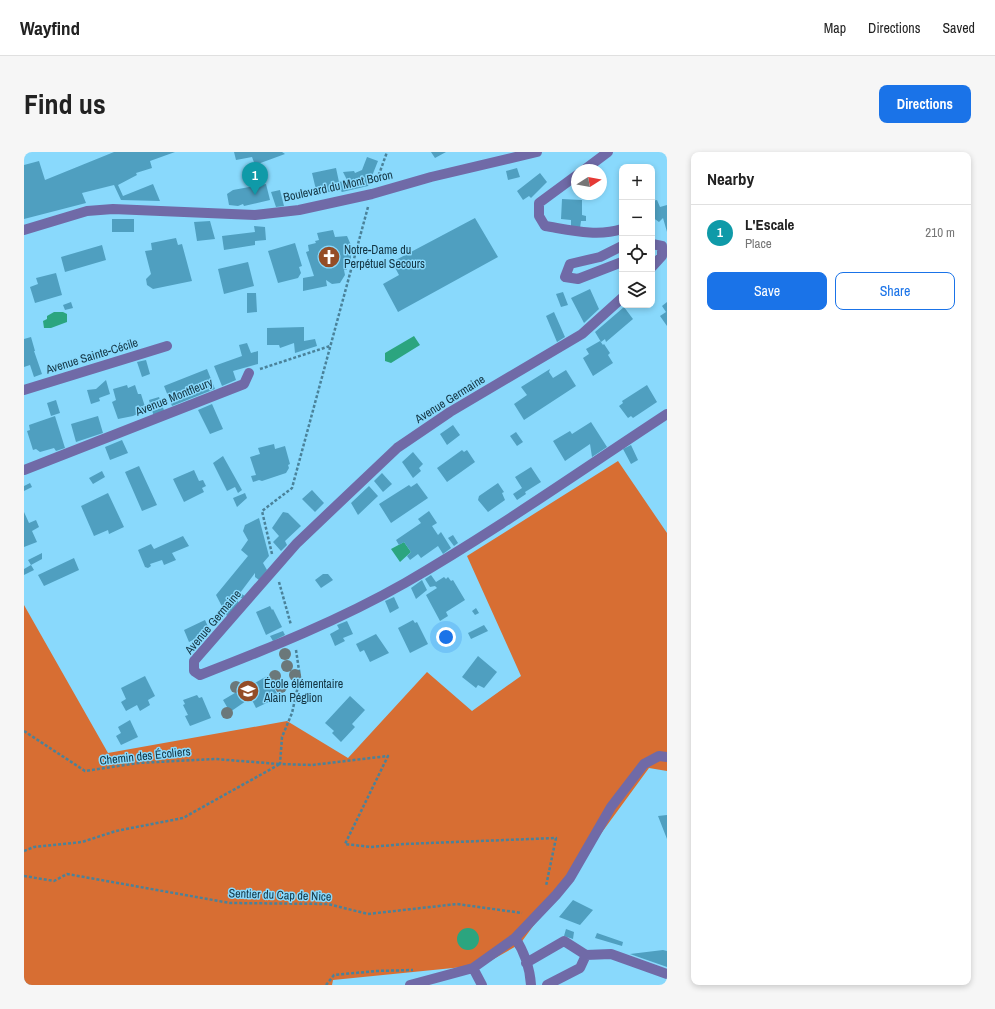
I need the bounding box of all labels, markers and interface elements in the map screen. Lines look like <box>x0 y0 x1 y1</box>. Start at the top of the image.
text: Wayfind <box>20 15 80 41</box>
text: Map <box>824 19 846 37</box>
text: Directions <box>868 19 920 37</box>
text: Saved <box>942 19 975 37</box>
text: Find us <box>24 85 106 123</box>
button: Directions <box>879 85 971 123</box>
pin: 1 <box>242 162 268 195</box>
north arrow <box>571 164 607 200</box>
map controls <box>619 164 655 308</box>
button: + <box>619 164 655 200</box>
street label: Boulevard du Mont Boron <box>282 167 394 205</box>
text: Nearby <box>707 167 754 190</box>
button: − <box>619 200 655 236</box>
text: L'Escale <box>745 214 794 235</box>
text: 1 <box>717 224 723 241</box>
text: 210 m <box>925 224 955 241</box>
text: Place <box>745 235 772 252</box>
button: locate <box>619 236 655 272</box>
place label: Notre-Dame du Perpétuel Secours <box>344 242 425 272</box>
church icon: Notre-Dame du Perpétuel Secours <box>316 244 342 270</box>
button: layers <box>619 272 655 308</box>
button: Save <box>707 272 827 310</box>
button: Share <box>835 272 955 310</box>
street label: Avenue Sainte-Cécile <box>43 334 140 378</box>
street label: Avenue Germaine <box>411 371 488 427</box>
street label: Avenue Montfleury <box>132 374 215 420</box>
street label: Avenue Germaine <box>181 586 245 658</box>
your location <box>436 627 456 647</box>
place label: École élémentaire Alain Péglion <box>263 676 343 706</box>
school or university icon: École élémentaire Alain Péglion <box>235 678 261 704</box>
street label: Chemin des Écoliers <box>99 743 191 769</box>
street label: Sentier du Cap de Nice <box>228 885 332 905</box>

